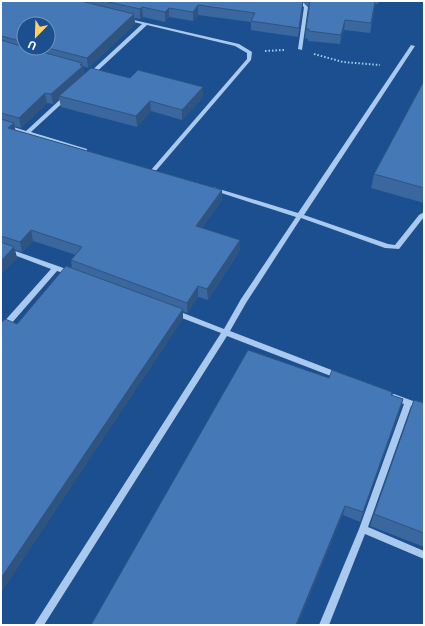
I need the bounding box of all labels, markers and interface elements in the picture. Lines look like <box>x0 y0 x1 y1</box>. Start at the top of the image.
north arrow <box>16 16 56 56</box>
text: U <box>25 37 39 54</box>

